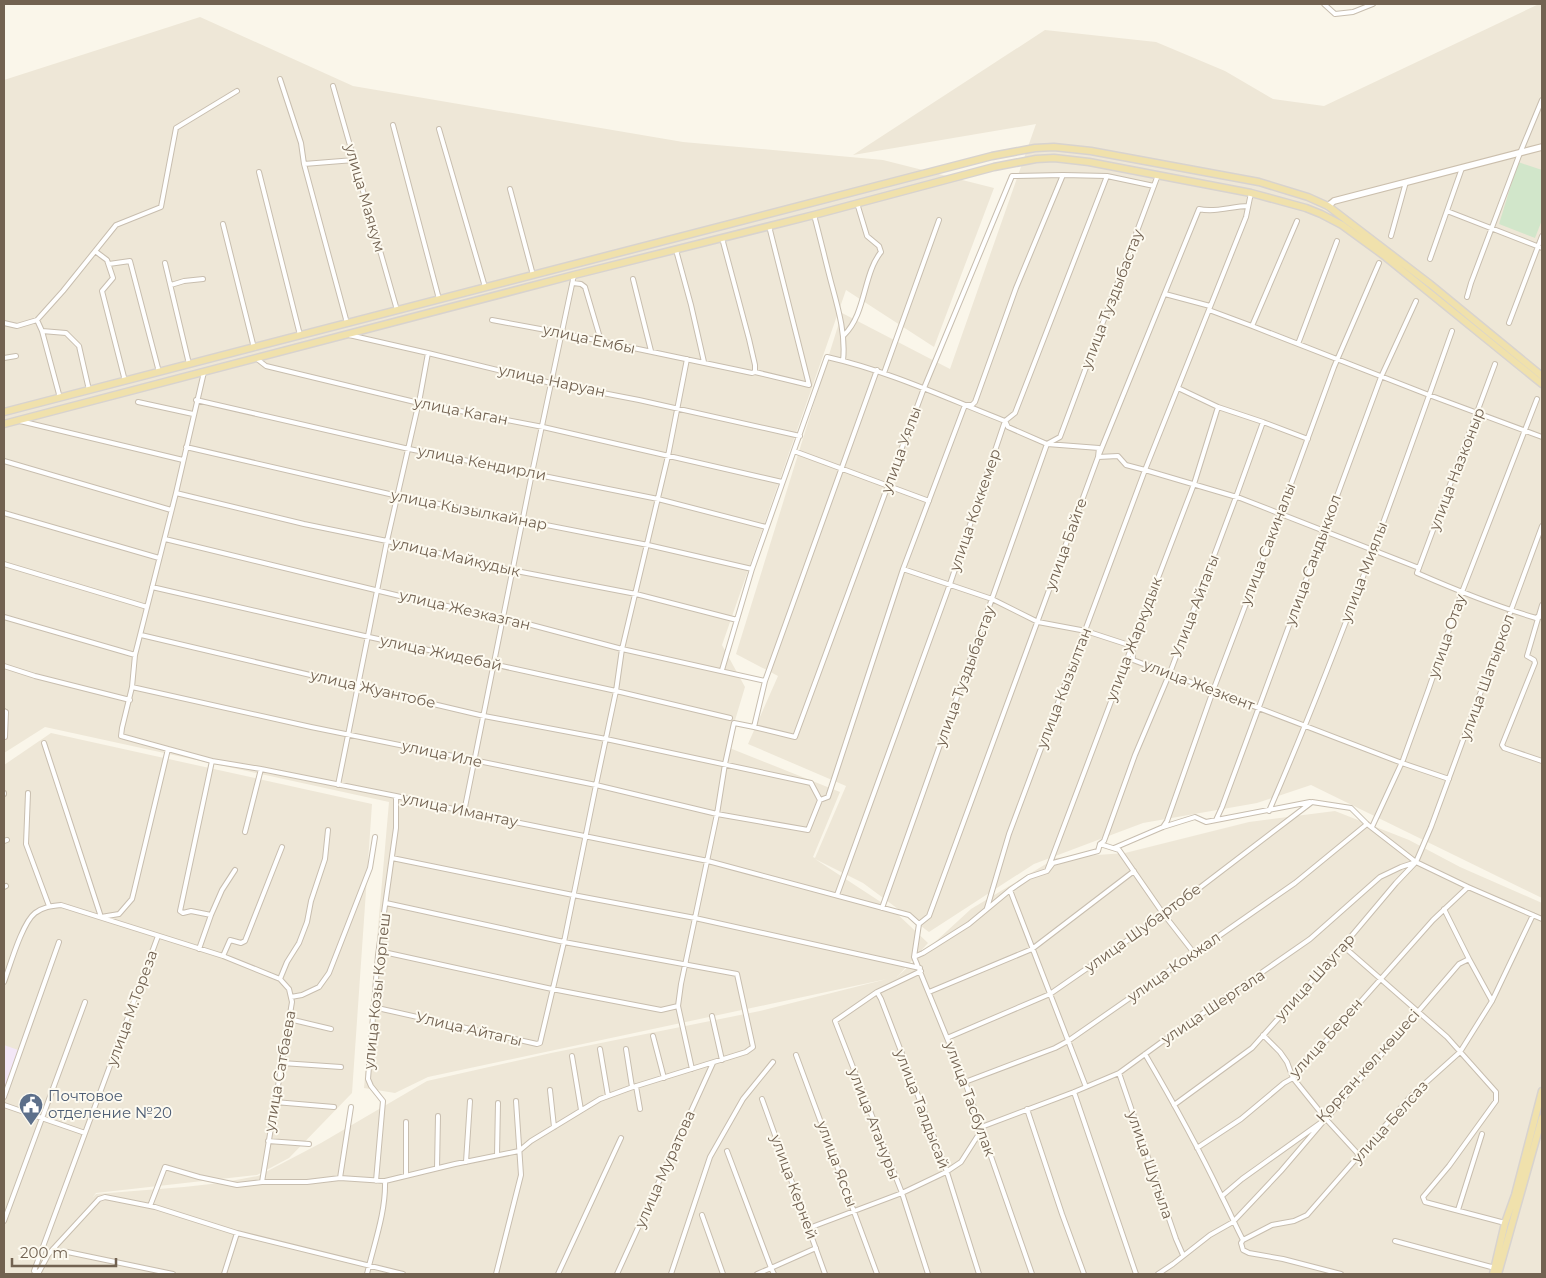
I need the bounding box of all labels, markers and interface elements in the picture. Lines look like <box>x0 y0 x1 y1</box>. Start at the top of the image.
street label: улица Маякум <box>341 141 390 254</box>
street label: улица Туздыбастау <box>1076 226 1147 372</box>
street label: улица Ембы <box>540 319 637 358</box>
street label: улица Наруан <box>496 360 607 401</box>
street label: улица Каган <box>411 392 510 429</box>
street label: улица Уялы <box>876 404 925 497</box>
street label: улица Назконыр <box>1424 405 1489 534</box>
street label: улица Кендирли <box>415 441 548 484</box>
street label: улица Коккемер <box>944 446 1004 574</box>
street label: улица Сакиналы <box>1235 480 1300 609</box>
street label: улица Кызылкайнар <box>388 485 549 534</box>
street label: улица Сандыккол <box>1280 492 1345 629</box>
street label: улица Байге <box>1040 495 1091 593</box>
street label: улица Миялы <box>1335 519 1391 626</box>
street label: улица Майкудык <box>389 532 522 581</box>
street label: Улица Айтагы <box>1166 552 1223 660</box>
street label: улица Жаркудык <box>1101 574 1166 705</box>
street label: улица Жезказган <box>397 585 533 634</box>
street label: улица Отау <box>1423 591 1470 681</box>
street label: улица Туздыбастау <box>930 602 999 750</box>
street label: улица Шатыркол <box>1455 611 1518 743</box>
street label: улица Кызылтан <box>1031 625 1095 752</box>
street label: улица Жидебай <box>377 630 504 675</box>
street label: улица Жезкент <box>1140 654 1258 715</box>
street label: улица Жуантобе <box>308 665 438 712</box>
street label: улица Иле <box>399 735 484 771</box>
street label: улица Имантау <box>399 788 520 831</box>
street label: улица Шубартобе <box>1080 879 1205 977</box>
street label: улица Козы Корпеш <box>359 912 394 1071</box>
street label: улица Кокжал <box>1123 927 1224 1006</box>
street label: улица Шаугар <box>1270 929 1359 1025</box>
street label: улица М.Тореза <box>101 947 161 1069</box>
street label: улица Шергала <box>1156 965 1268 1049</box>
street label: улица Берен <box>1284 994 1366 1082</box>
street label: Қорған көл көшесі <box>1312 1005 1424 1126</box>
street label: Улица Айтагы <box>414 1007 524 1050</box>
street label: улица Сатбаева <box>259 1009 300 1134</box>
street label: улица Тасбулак <box>941 1038 1000 1159</box>
street label: улица Талдысай <box>891 1045 954 1171</box>
street label: улица Атануры <box>844 1065 904 1182</box>
street label: улица Белсаз <box>1347 1076 1432 1168</box>
place label: Почтовое отделение №20 <box>48 1086 172 1122</box>
public building icon: Почтовое отделение №20 <box>18 1092 44 1126</box>
street label: улица Муратова <box>630 1107 699 1231</box>
street label: улица Шугыла <box>1123 1108 1178 1221</box>
street label: улица Яссы <box>813 1117 862 1209</box>
street label: улица Керней <box>766 1131 822 1242</box>
scale bar <box>12 1236 116 1268</box>
text: 200 m <box>20 1243 68 1262</box>

